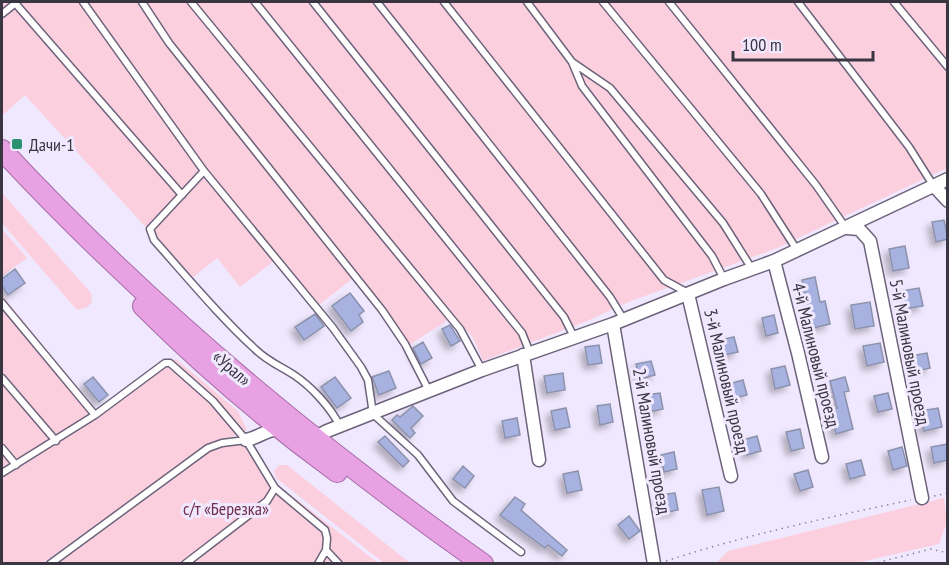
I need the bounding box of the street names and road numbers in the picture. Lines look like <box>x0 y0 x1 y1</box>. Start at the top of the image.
street label: 5-й Малиновый проезд <box>885 277 935 427</box>
street label: 4-й Малиновый проезд <box>787 280 845 430</box>
street label: 3-й Малиновый проезд <box>699 306 755 456</box>
street label: «Урал» <box>208 345 256 391</box>
street label: 2-й Малиновый проезд <box>628 366 676 516</box>

